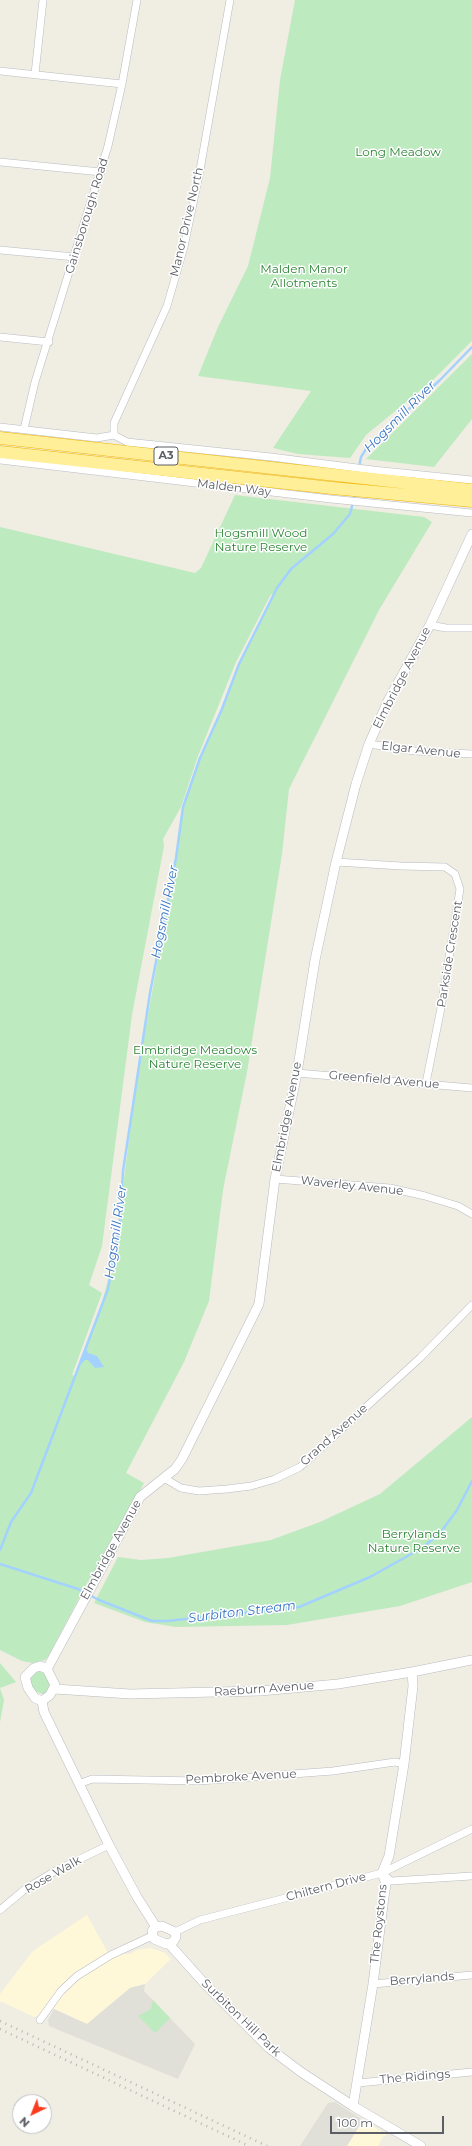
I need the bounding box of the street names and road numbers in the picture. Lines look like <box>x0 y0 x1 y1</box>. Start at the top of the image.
street label: Gainsborough Road <box>63 156 111 276</box>
street label: Manor Drive North <box>167 166 207 278</box>
road number: A3 <box>154 447 178 465</box>
street label: Malden Way <box>196 476 272 500</box>
street label: Elmbridge Avenue <box>370 625 434 731</box>
street label: Elgar Avenue <box>381 739 461 761</box>
street label: Parkside Crescent <box>434 900 466 1008</box>
street label: Elmbridge Avenue <box>269 1061 305 1173</box>
street label: Greenfield Avenue <box>328 1068 440 1092</box>
street label: Waverley Avenue <box>300 1173 404 1199</box>
street label: Grand Avenue <box>297 1401 371 1469</box>
street label: Elmbridge Avenue <box>78 1497 144 1603</box>
street label: Raeburn Avenue <box>213 1678 315 1700</box>
street label: Pembroke Avenue <box>185 1767 297 1787</box>
street label: Rose Walk <box>22 1853 84 1897</box>
street label: Chiltern Drive <box>284 1869 368 1905</box>
street label: The Roystons <box>368 1884 390 1964</box>
street label: Berrylands <box>389 1969 455 1989</box>
street label: Surbiton Hill Park <box>198 1976 284 2060</box>
street label: The Ridings <box>379 2067 451 2087</box>

